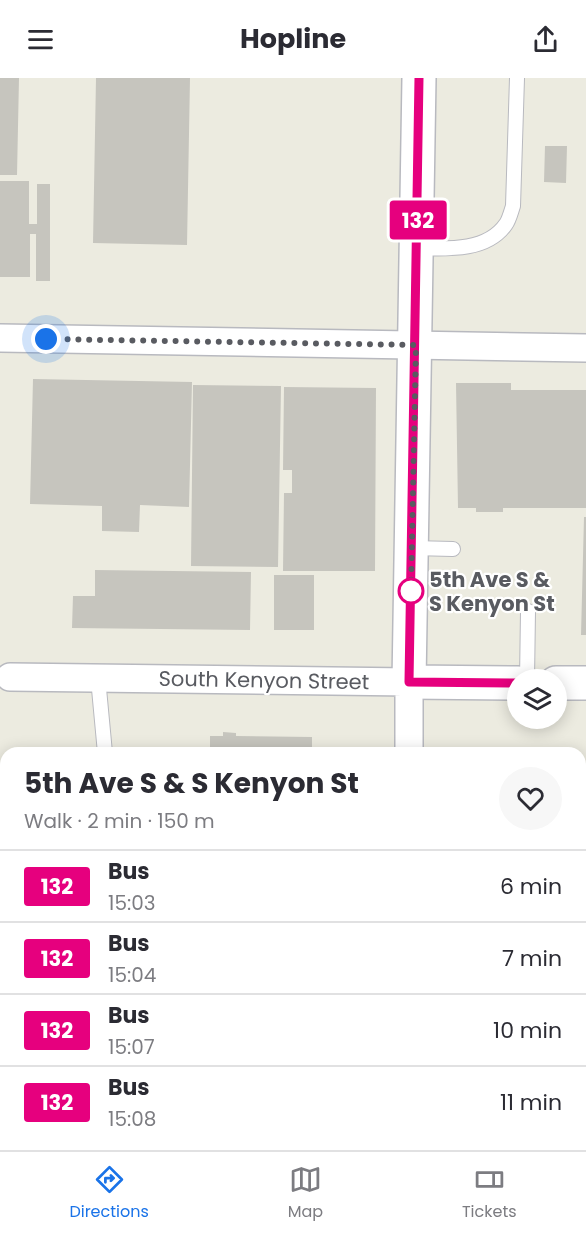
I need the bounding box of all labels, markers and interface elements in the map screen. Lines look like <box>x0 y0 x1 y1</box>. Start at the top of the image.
text: Hopline <box>240 20 346 57</box>
icon: menu <box>24 23 57 56</box>
icon: share <box>529 23 562 56</box>
line badge: 132 <box>384 200 452 240</box>
text: 132 <box>402 206 434 235</box>
your location <box>31 324 61 354</box>
place label: 5th Ave S & S Kenyon St <box>429 565 555 618</box>
marker: 5th Ave S & S Kenyon St <box>398 578 424 604</box>
street label: South Kenyon Street <box>158 664 370 696</box>
map controls <box>507 669 567 729</box>
button: layers <box>507 669 567 729</box>
text: 5th Ave S & S Kenyon St <box>24 764 359 803</box>
button: heart <box>499 767 562 830</box>
text: Walk · 2 min · 150 m <box>24 807 215 835</box>
text: Bus <box>108 856 150 887</box>
text: 6 min <box>500 871 562 902</box>
text: 132 <box>41 872 73 901</box>
text: 15:03 <box>108 889 156 917</box>
text: Bus <box>108 928 150 959</box>
text: 7 min <box>502 943 562 974</box>
text: 132 <box>41 944 73 973</box>
text: 15:04 <box>108 961 156 989</box>
text: Bus <box>108 1000 150 1031</box>
text: 10 min <box>493 1015 562 1046</box>
text: 132 <box>41 1016 73 1045</box>
text: 15:07 <box>108 1033 155 1061</box>
text: Bus <box>108 1072 150 1103</box>
text: 11 min <box>500 1087 562 1118</box>
text: 132 <box>41 1088 73 1117</box>
text: 15:08 <box>108 1105 156 1133</box>
tab: Directions <box>69 1163 149 1224</box>
tab: Map <box>288 1163 323 1224</box>
tab: Tickets <box>462 1163 517 1224</box>

